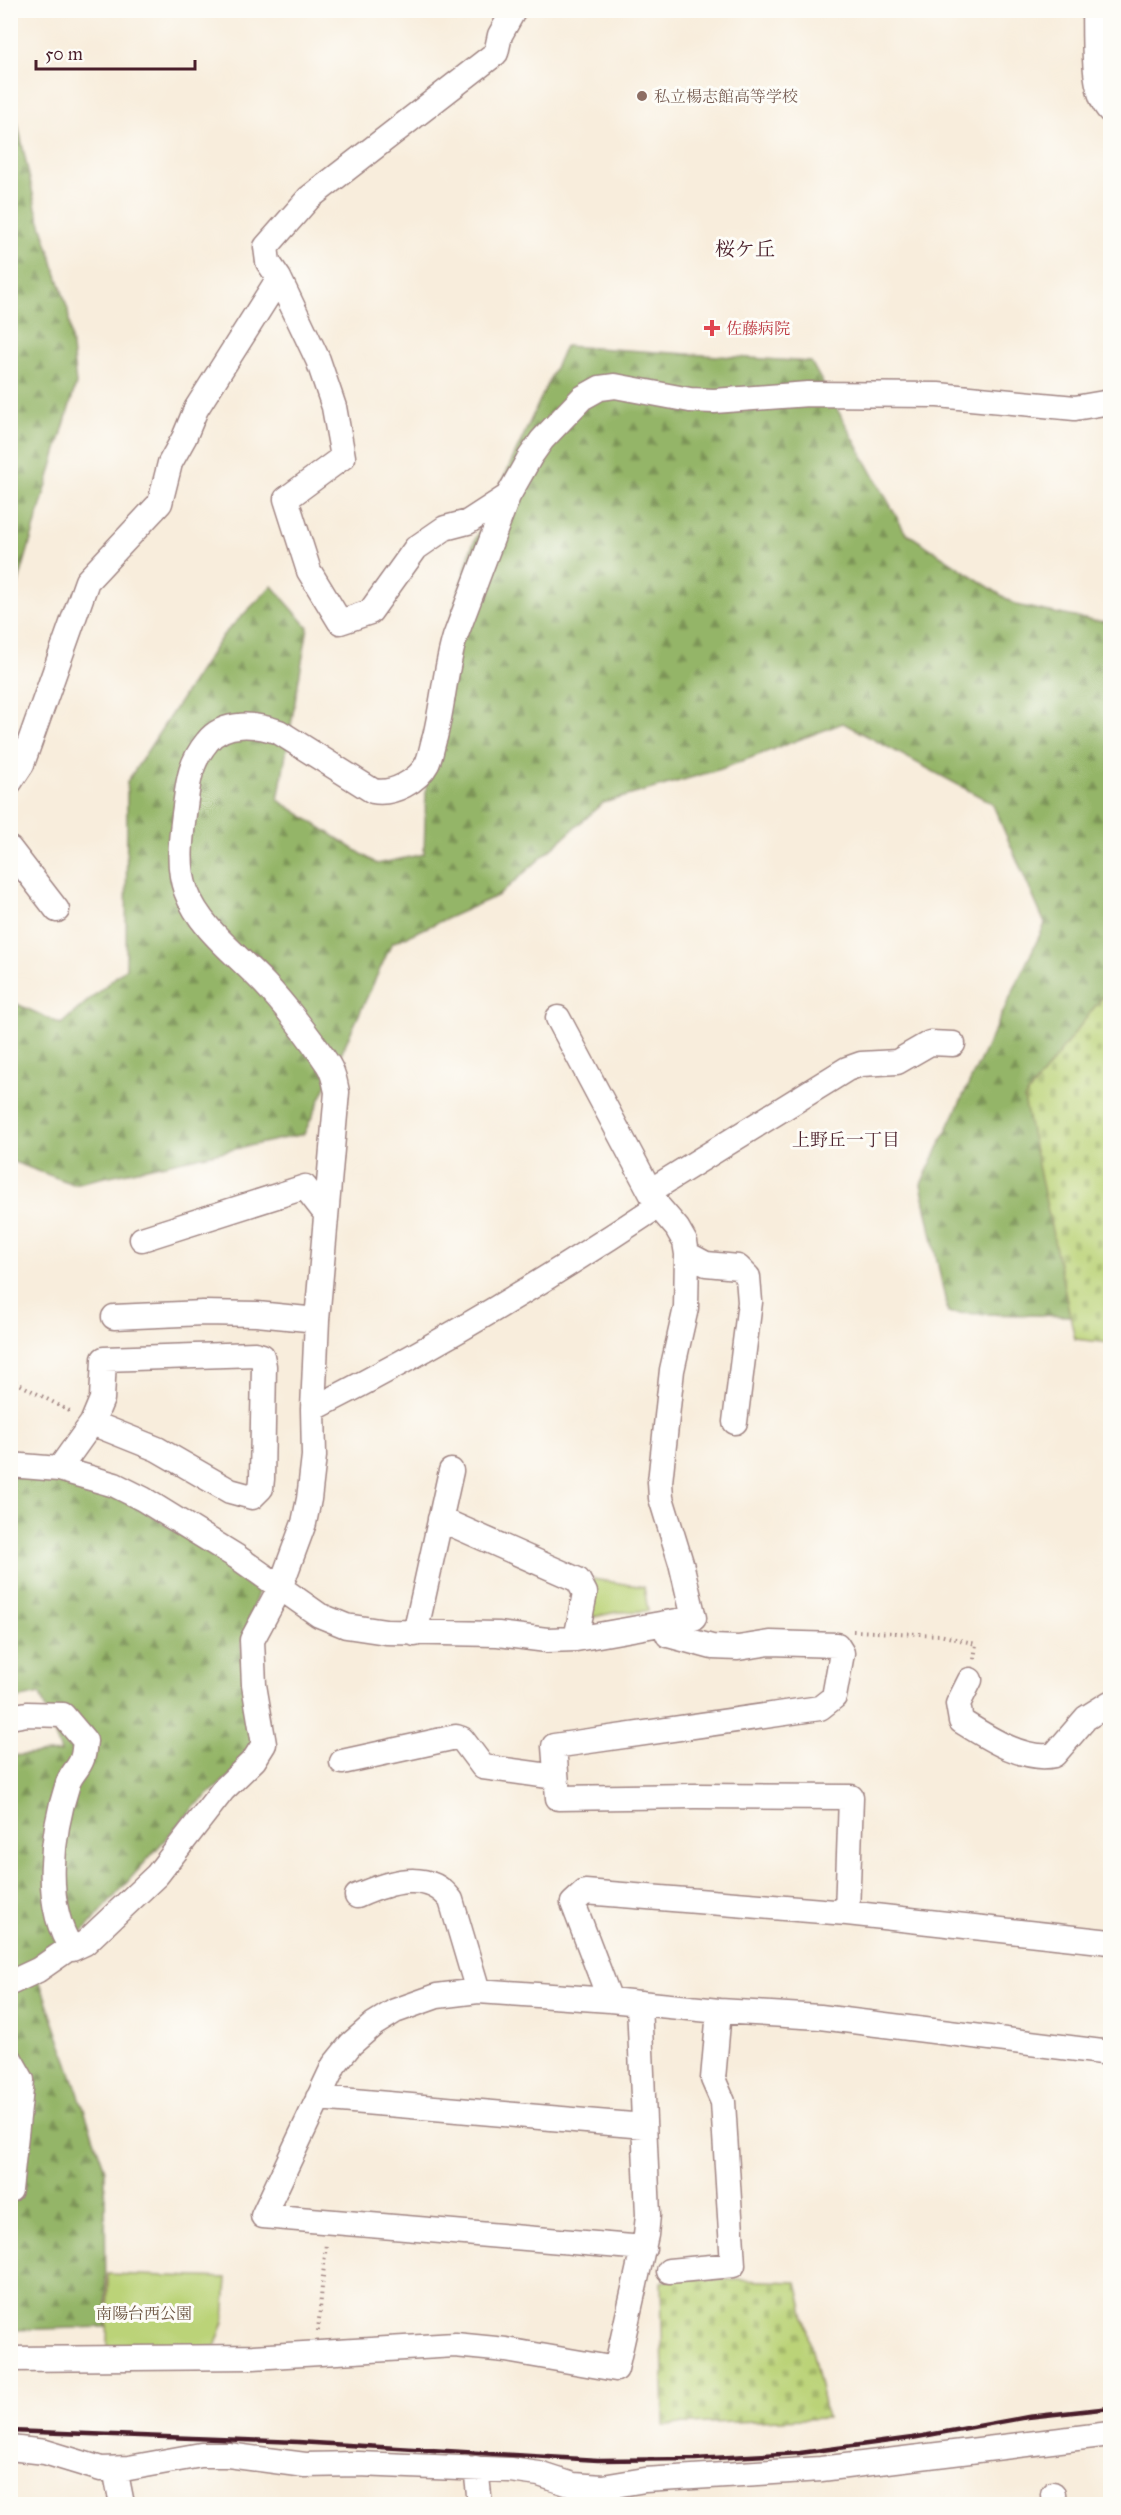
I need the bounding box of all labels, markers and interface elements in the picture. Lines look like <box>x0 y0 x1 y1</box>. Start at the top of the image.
scale bar <box>36 33 195 71</box>
text: 50 m <box>45 43 83 65</box>
place label: 私立楊志館高等学校 <box>654 87 798 106</box>
marker: 私立楊志館高等学校 <box>635 89 649 103</box>
district label: 桜ケ丘 <box>715 237 775 261</box>
marker: 佐藤病院 <box>703 319 721 337</box>
place label: 佐藤病院 <box>726 319 790 338</box>
district label: 上野丘一丁目 <box>792 1129 900 1151</box>
park label: 南陽台西公園 <box>96 2304 192 2323</box>

